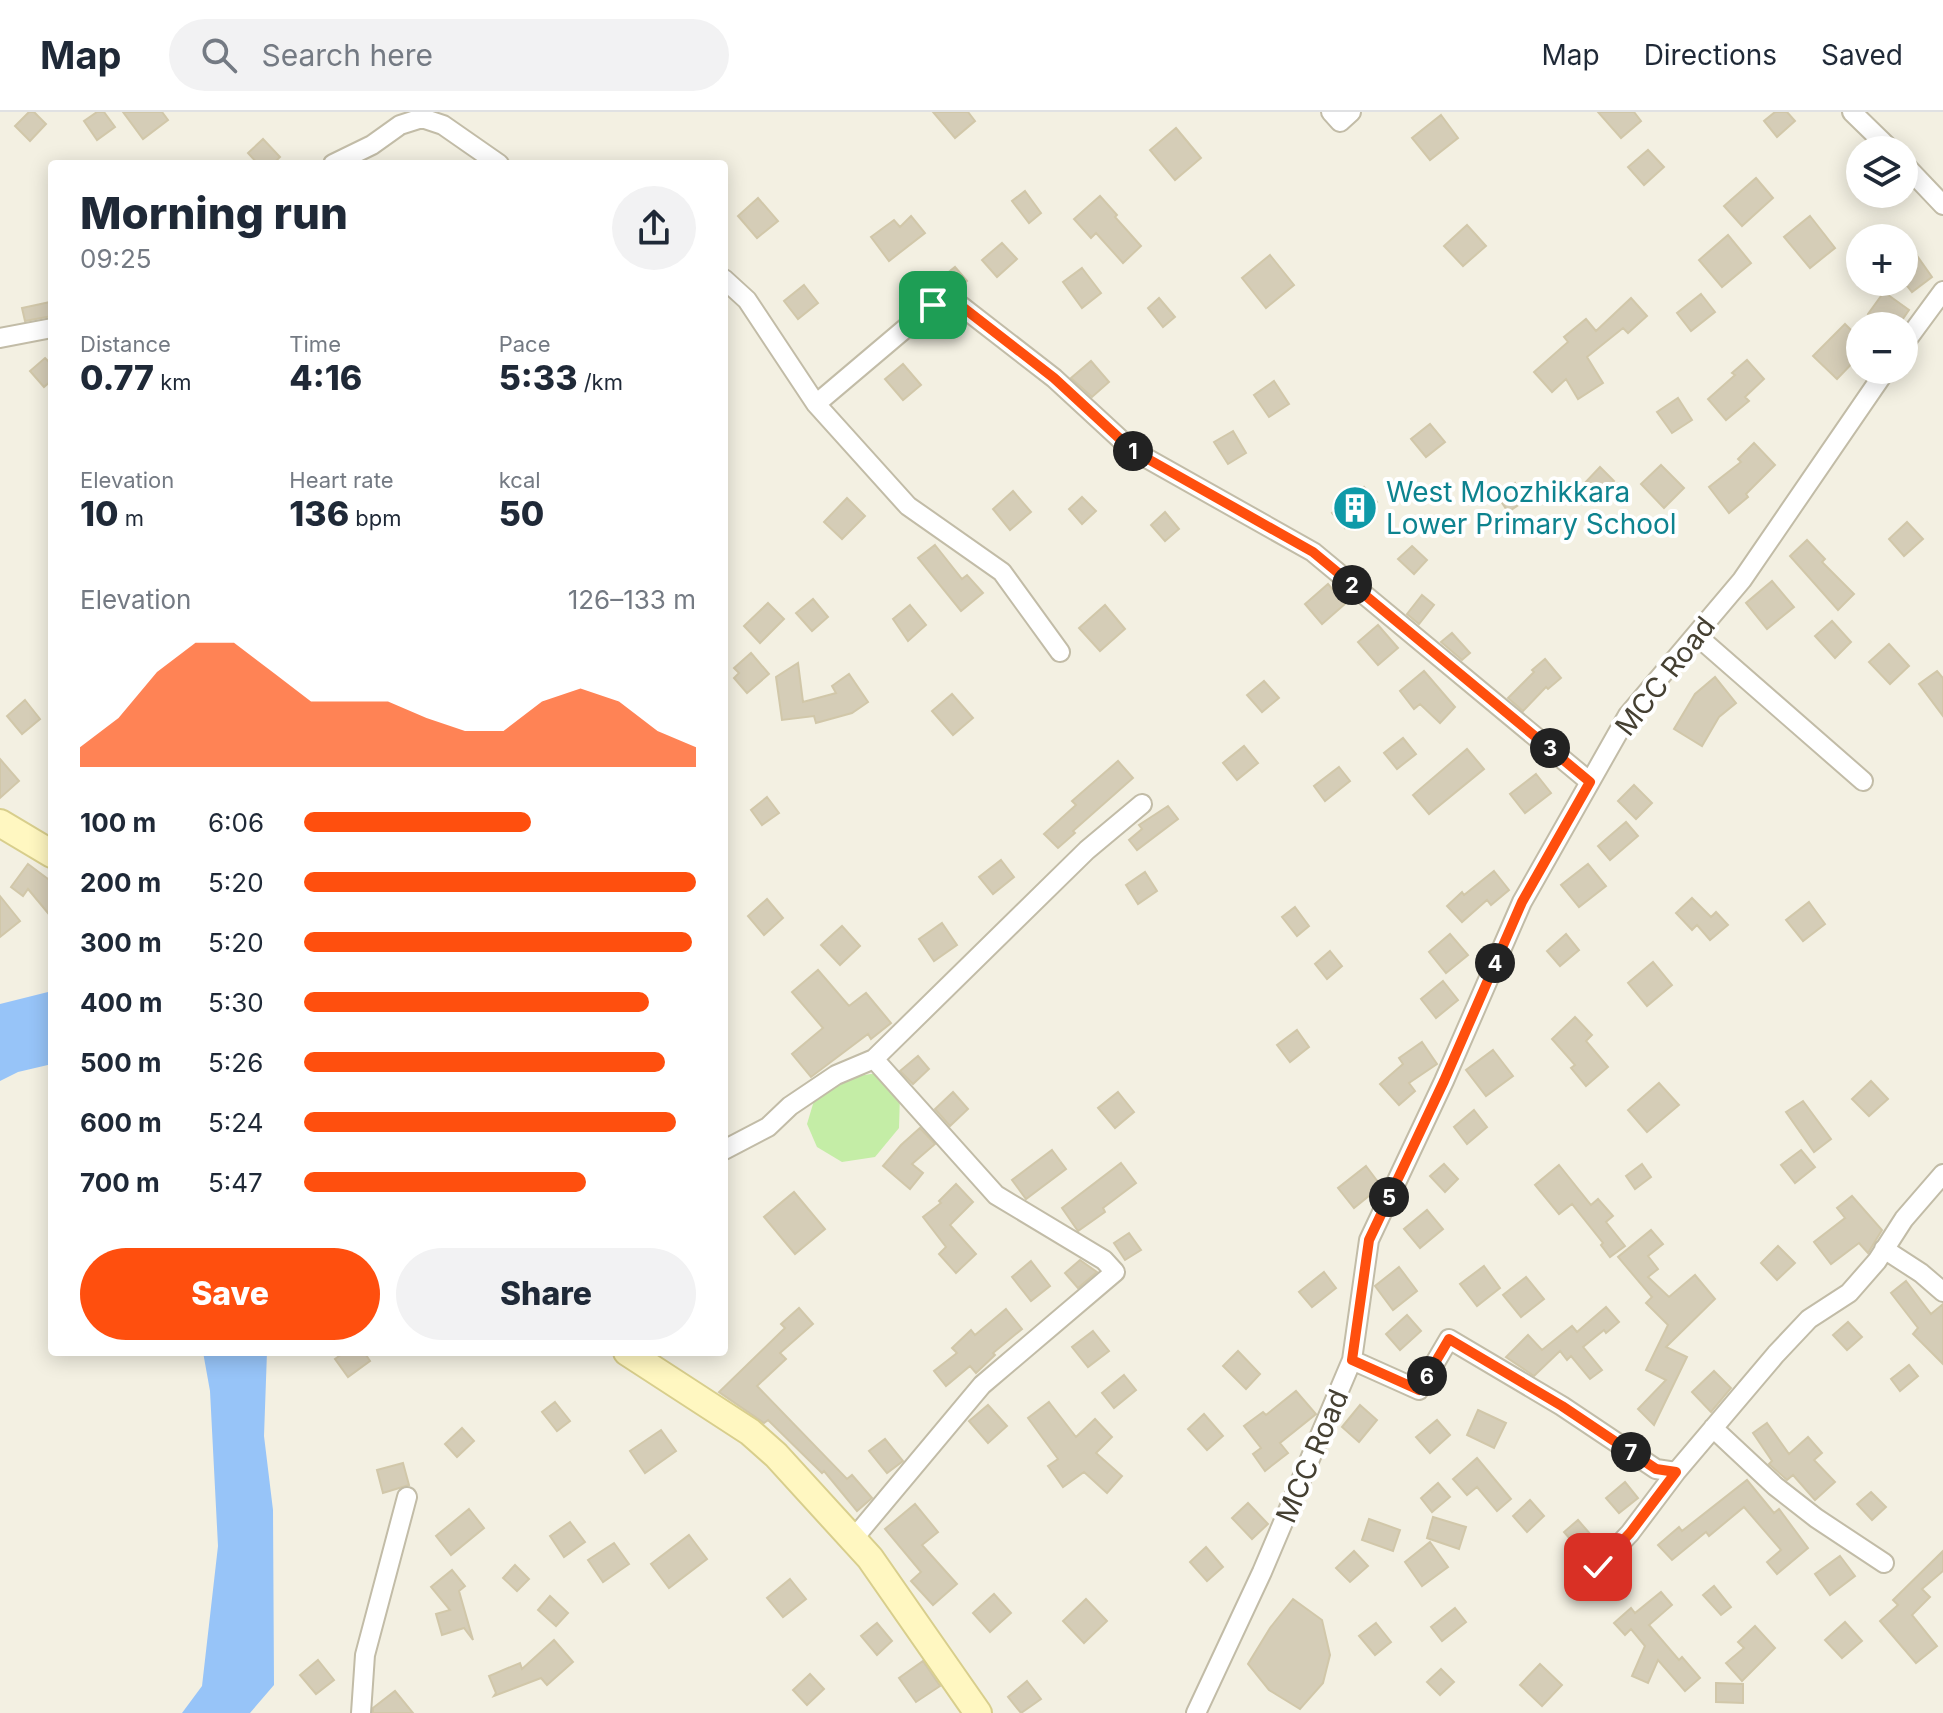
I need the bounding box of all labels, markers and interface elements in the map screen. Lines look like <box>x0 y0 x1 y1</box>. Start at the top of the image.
search box <box>169 19 729 91</box>
text: Map <box>40 32 121 78</box>
icon: search <box>197 33 241 77</box>
text: Search here <box>261 37 433 73</box>
text: Map <box>1541 38 1600 72</box>
text: Directions <box>1644 38 1777 72</box>
text: Saved <box>1821 38 1903 72</box>
map controls <box>1846 136 1918 384</box>
button: layers <box>1846 136 1918 208</box>
text: Morning run <box>80 186 348 240</box>
button: share <box>612 186 696 270</box>
button: + <box>1846 224 1918 296</box>
text: 09:25 <box>80 243 152 274</box>
pin <box>899 271 967 339</box>
icon: arrive <box>911 283 955 327</box>
button: − <box>1846 312 1918 384</box>
text: Distance <box>80 331 171 357</box>
text: Time <box>289 331 341 357</box>
text: Pace <box>499 331 550 357</box>
text: 0.77 <box>80 357 154 398</box>
text: 4:16 <box>289 357 362 398</box>
text: 5:33 <box>499 357 577 398</box>
text: km <box>154 369 192 395</box>
text: /km <box>577 369 623 395</box>
pin: 1 <box>1113 431 1153 471</box>
text: 1 <box>1128 438 1138 464</box>
text: Elevation <box>80 467 174 493</box>
text: Heart rate <box>289 467 394 493</box>
text: kcal <box>499 467 541 493</box>
place label: West Moozhikkara Lower Primary School <box>1386 475 1677 541</box>
building icon: West Moozhikkara Lower Primary School <box>1331 484 1379 532</box>
text: 10 <box>80 493 119 534</box>
text: 136 <box>289 493 349 534</box>
text: 50 <box>499 493 544 534</box>
text: m <box>119 505 144 531</box>
text: bpm <box>349 505 402 531</box>
pin: 2 <box>1332 565 1372 605</box>
text: 2 <box>1345 572 1359 598</box>
text: Elevation <box>80 584 191 615</box>
text: 126–133 m <box>568 584 696 615</box>
street label: MCC Road <box>1608 610 1722 742</box>
pin: 3 <box>1530 728 1570 768</box>
text: 3 <box>1543 735 1557 761</box>
text: 100 m <box>80 807 156 838</box>
text: 6:06 <box>208 807 264 838</box>
text: 200 m <box>80 867 161 898</box>
text: 5:20 <box>208 867 264 898</box>
text: 300 m <box>80 927 162 958</box>
text: 5:20 <box>208 927 264 958</box>
pin: 4 <box>1475 943 1515 983</box>
text: 4 <box>1488 950 1502 976</box>
text: 400 m <box>80 987 163 1018</box>
text: 5:30 <box>208 987 264 1018</box>
text: 500 m <box>80 1047 162 1078</box>
text: 5:26 <box>208 1047 263 1078</box>
text: 600 m <box>80 1107 162 1138</box>
text: 5:24 <box>208 1107 264 1138</box>
text: 700 m <box>80 1167 160 1198</box>
text: 5:47 <box>208 1167 263 1198</box>
pin: 5 <box>1369 1177 1409 1217</box>
text: 5 <box>1382 1184 1396 1210</box>
button: Save <box>80 1248 380 1340</box>
button: Share <box>396 1248 696 1340</box>
pin: 6 <box>1407 1356 1447 1396</box>
text: 6 <box>1420 1363 1434 1389</box>
street label: MCC Road <box>1269 1384 1355 1528</box>
pin: 7 <box>1611 1432 1651 1472</box>
text: 7 <box>1625 1439 1637 1465</box>
pin <box>1564 1533 1632 1601</box>
icon: check <box>1576 1545 1620 1589</box>

